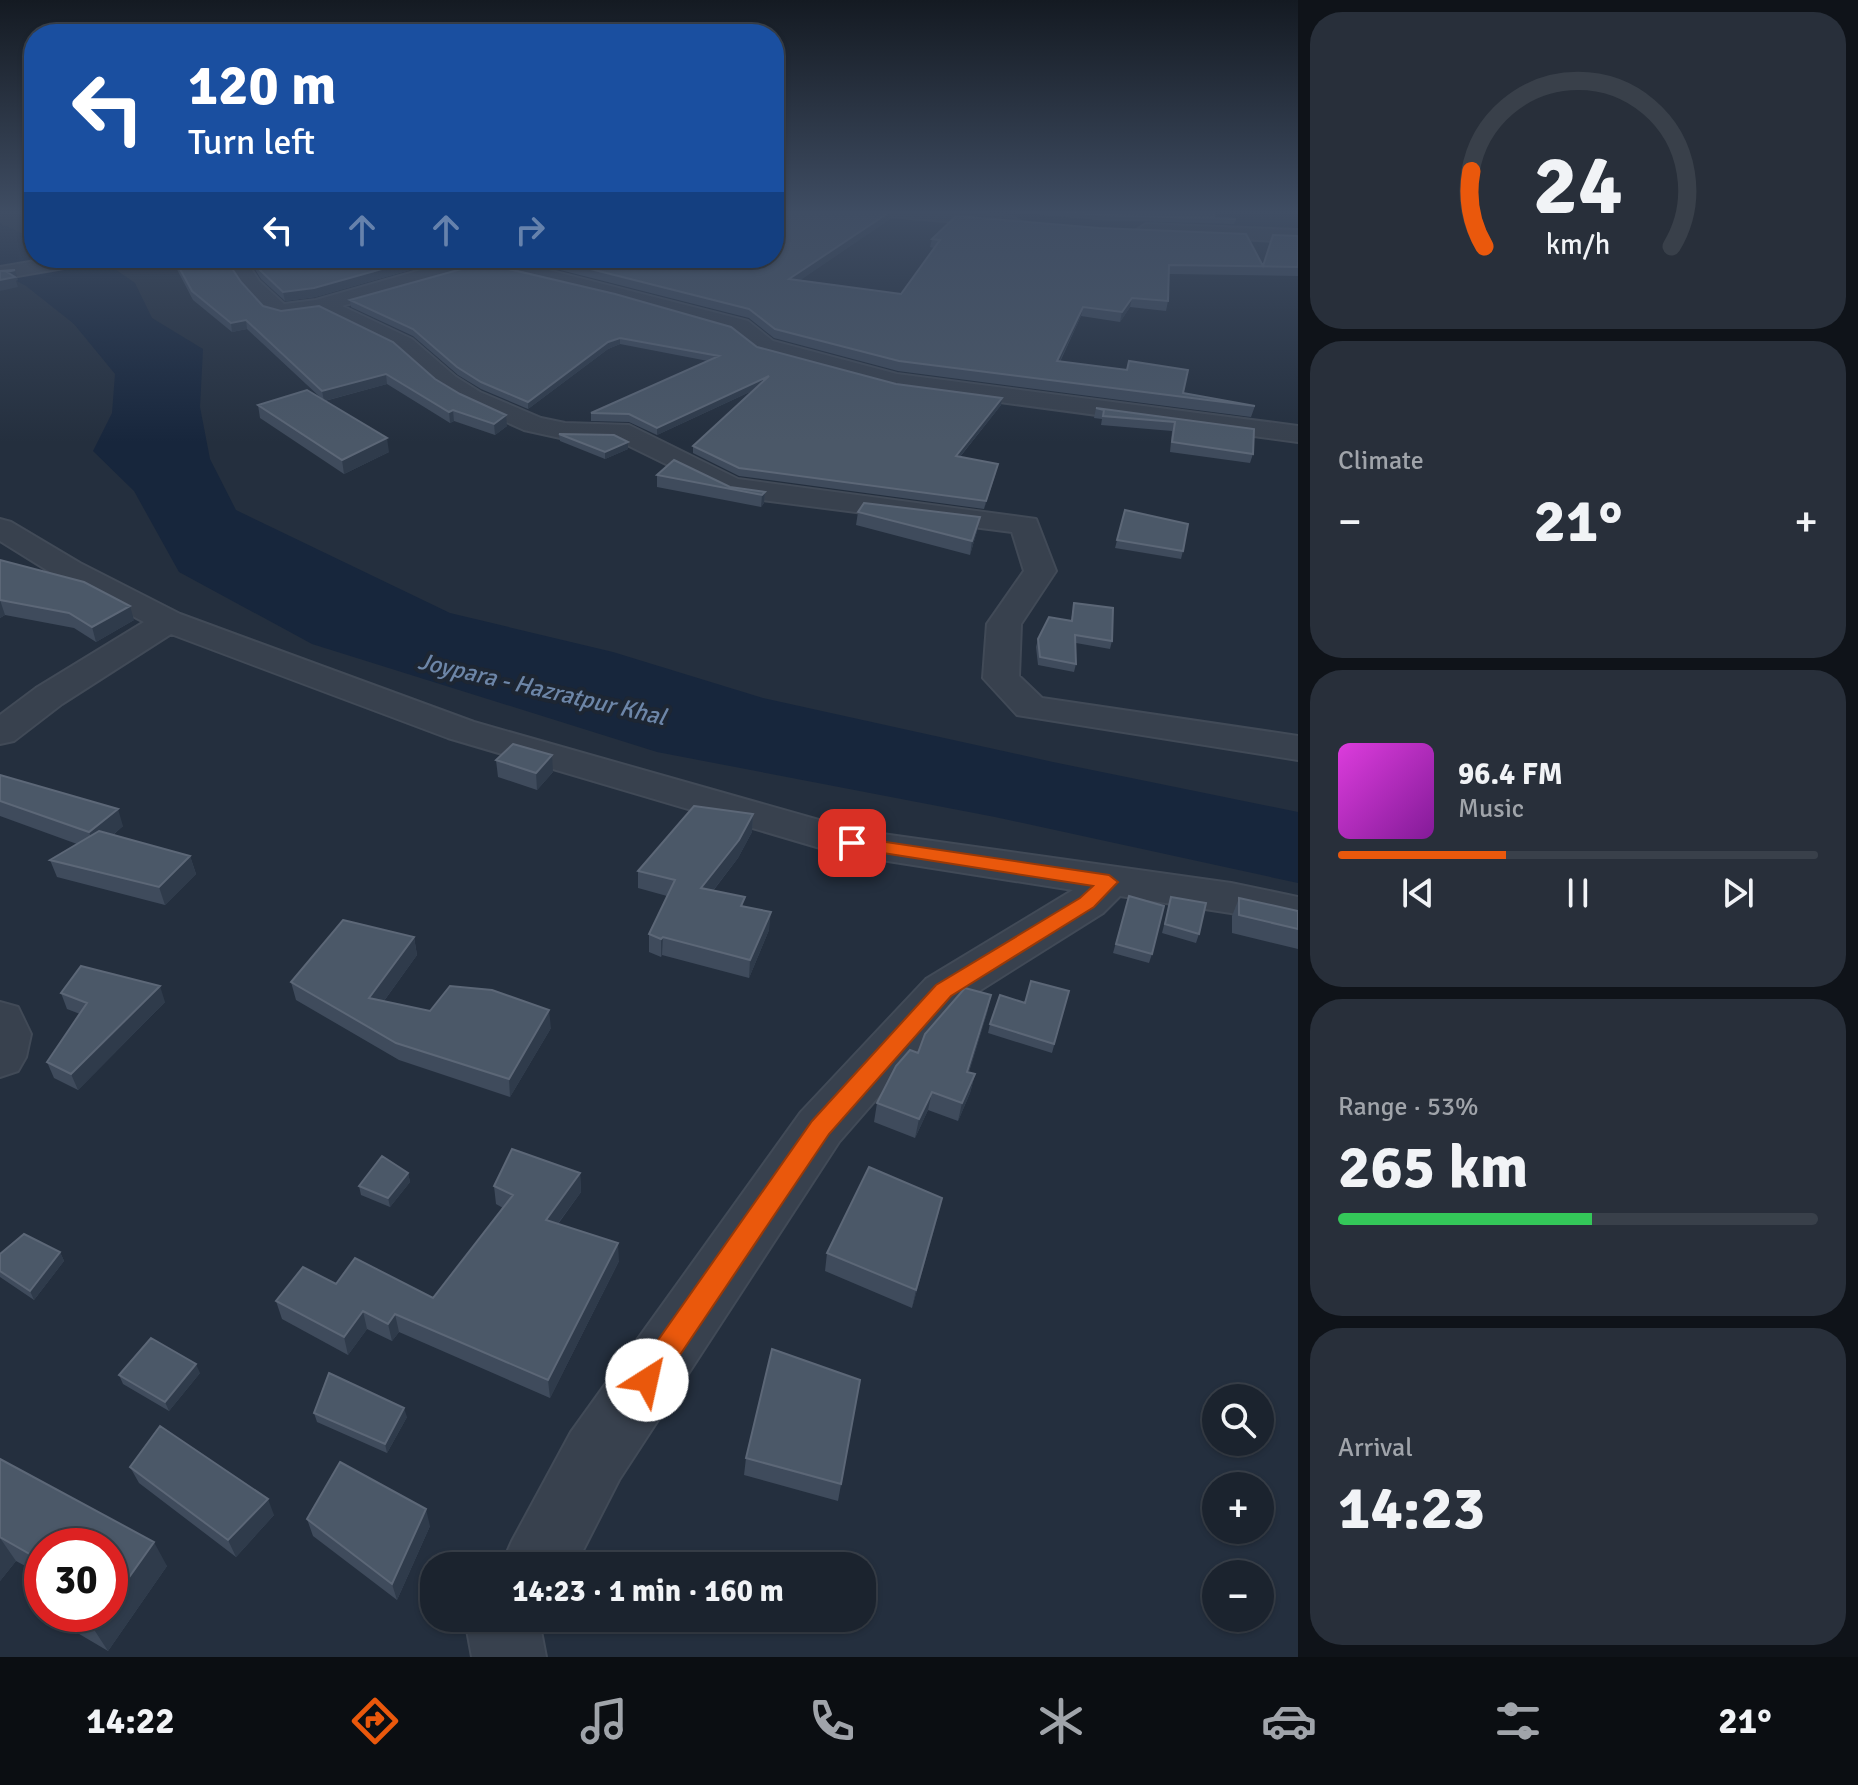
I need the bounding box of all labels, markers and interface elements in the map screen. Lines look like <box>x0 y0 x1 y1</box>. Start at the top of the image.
text: 120 m <box>188 51 336 120</box>
icon: left <box>56 56 160 160</box>
text: Turn left <box>188 120 315 165</box>
text: 24 <box>1533 134 1623 236</box>
icon: left <box>256 208 300 252</box>
icon: ahead <box>340 208 384 252</box>
icon: ahead <box>424 208 468 252</box>
icon: right <box>508 208 552 252</box>
text: km/h <box>1546 227 1610 262</box>
text: Climate <box>1338 445 1424 477</box>
text: 21° <box>1534 485 1622 559</box>
text: − <box>1338 495 1362 549</box>
text: + <box>1794 495 1818 549</box>
water label: Joypara - Hazratpur Khal <box>415 646 671 733</box>
text: 96.4 FM <box>1458 756 1563 793</box>
text: Music <box>1458 793 1524 825</box>
pin <box>818 809 886 877</box>
icon: arrive <box>830 821 874 865</box>
icon: previous <box>1396 871 1440 915</box>
icon: pause <box>1556 871 1600 915</box>
icon: next <box>1716 871 1760 915</box>
text: Range · 53% <box>1338 1091 1479 1123</box>
text: 265 km <box>1338 1131 1528 1205</box>
position arrow <box>605 1338 689 1422</box>
map controls <box>1202 1384 1274 1632</box>
button: search <box>1202 1384 1274 1456</box>
text: Arrival <box>1338 1432 1413 1464</box>
button: + <box>1202 1472 1274 1544</box>
text: 14:23 <box>1338 1472 1485 1546</box>
speed limit sign: 30 <box>24 1528 128 1632</box>
button: − <box>1202 1560 1274 1632</box>
text: 14:23 · 1 min · 160 m <box>512 1573 784 1610</box>
icon: directions <box>347 1693 403 1749</box>
icon: music <box>576 1693 632 1749</box>
icon: phone <box>804 1693 860 1749</box>
icon: climate <box>1033 1693 1089 1749</box>
icon: car <box>1261 1693 1317 1749</box>
icon: filters <box>1490 1693 1546 1749</box>
text: 14:22 <box>86 1699 175 1744</box>
text: 21° <box>1718 1699 1772 1744</box>

